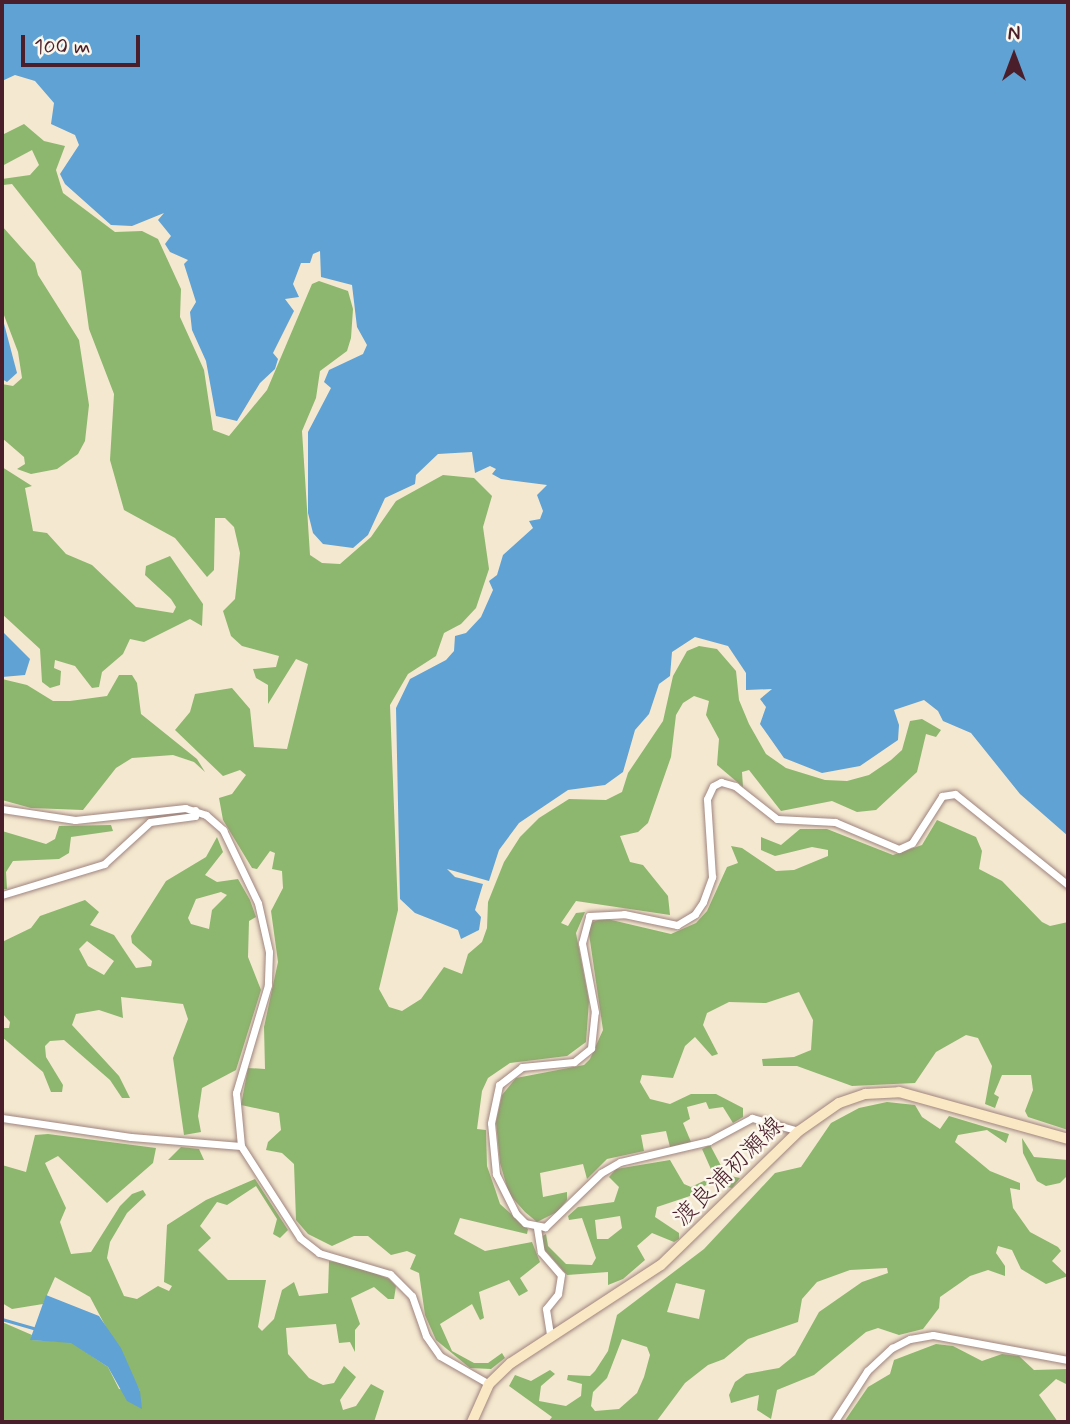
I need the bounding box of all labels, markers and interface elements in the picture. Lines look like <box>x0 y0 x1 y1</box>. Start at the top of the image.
scale bar <box>24 21 144 65</box>
north arrow <box>979 21 1049 91</box>
text: N <box>1008 22 1020 47</box>
text: 100 m <box>34 33 90 61</box>
street label: 渡良浦初瀬線 <box>668 1111 790 1233</box>

